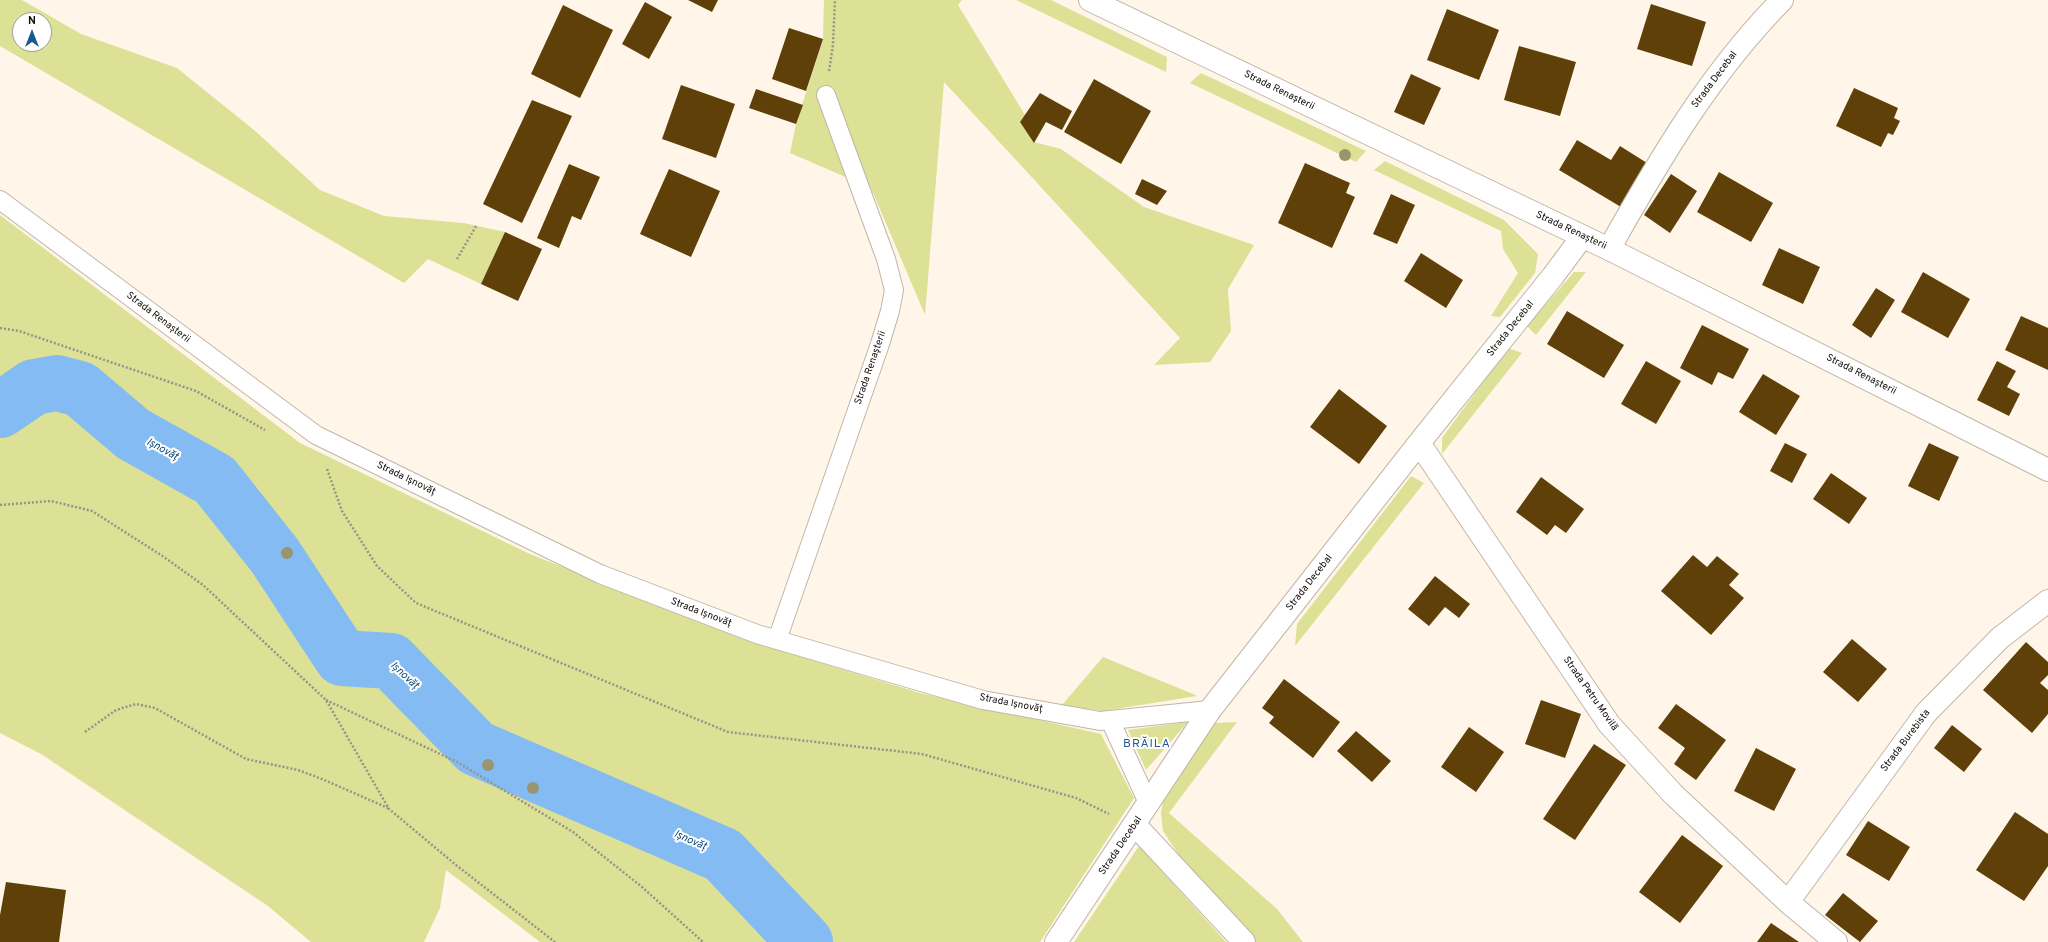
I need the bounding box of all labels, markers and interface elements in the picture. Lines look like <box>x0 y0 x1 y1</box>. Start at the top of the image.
north arrow <box>12 12 52 52</box>
text: N <box>28 14 36 28</box>
street label: Strada Decebal <box>1690 49 1740 111</box>
street label: Strada Renașterii <box>1242 69 1316 113</box>
street label: Strada Renașterii <box>1534 209 1608 253</box>
street label: Strada Renașterii <box>124 290 192 346</box>
street label: Strada Decebal <box>1485 299 1537 359</box>
street label: Strada Renașterii <box>853 330 889 406</box>
street label: Strada Renașterii <box>1824 352 1898 398</box>
water label: Ișnovăț <box>144 436 180 464</box>
street label: Strada Ișnovăț <box>375 460 437 498</box>
street label: Strada Decebal <box>1284 553 1336 613</box>
street label: Strada Ișnovăț <box>669 596 733 630</box>
street label: Strada Petru Movilă <box>1560 655 1620 733</box>
water label: Ișnovăț <box>387 660 421 692</box>
street label: Strada Ișnovăț <box>978 692 1044 716</box>
street label: Strada Burebista <box>1879 708 1933 774</box>
district label: BRĂILA <box>1123 738 1171 752</box>
street label: Strada Decebal <box>1097 814 1145 878</box>
water label: Ișnovăț <box>672 828 708 854</box>

